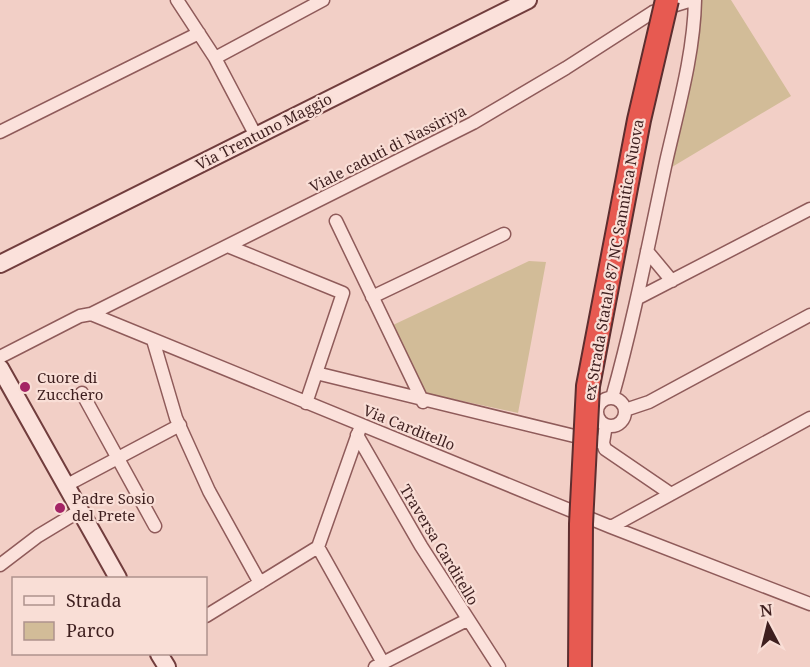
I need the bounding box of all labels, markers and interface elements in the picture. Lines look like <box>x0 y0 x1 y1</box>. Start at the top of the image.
street label: Via Trentuno Maggio <box>192 88 335 174</box>
street label: Viale caduti di Nassiriya <box>306 100 469 196</box>
street label: ex Strada Statale 87 NC Sannitica Nuova <box>578 117 648 402</box>
place label: Cuore di Zucchero <box>37 367 103 404</box>
marker: Cuore di Zucchero <box>18 380 32 394</box>
street label: Via Carditello <box>361 400 458 455</box>
street label: Traversa Carditello <box>396 480 484 608</box>
place label: Padre Sosio del Prete <box>72 488 155 525</box>
marker: Padre Sosio del Prete <box>53 501 67 515</box>
legend <box>12 577 207 655</box>
text: Strada <box>66 588 122 612</box>
north arrow <box>738 595 798 655</box>
text: N <box>759 598 774 622</box>
text: Parco <box>66 618 115 642</box>

